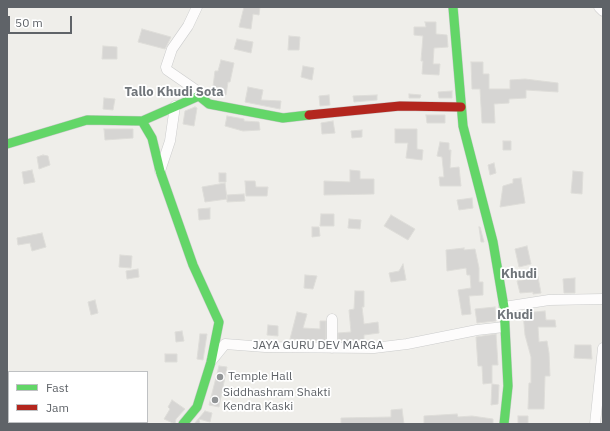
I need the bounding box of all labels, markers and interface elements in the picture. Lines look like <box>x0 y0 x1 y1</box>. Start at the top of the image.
scale bar <box>10 8 74 34</box>
text: 50 m <box>15 15 43 30</box>
district label: Tallo Khudi Sota <box>124 84 224 100</box>
district label: Khudi <box>501 266 537 282</box>
district label: Khudi <box>497 307 533 323</box>
street label: JAYA GURU DEV MARGA <box>252 339 384 353</box>
place label: Temple Hall <box>228 370 292 384</box>
legend <box>8 371 148 423</box>
marker: Temple Hall <box>215 372 225 382</box>
text: Fast <box>46 380 69 395</box>
place label: Siddhashram Shakti Kendra Kaski <box>223 386 330 414</box>
marker: Siddhashram Shakti Kendra Kaski <box>210 395 220 405</box>
text: Jam <box>46 400 69 415</box>

